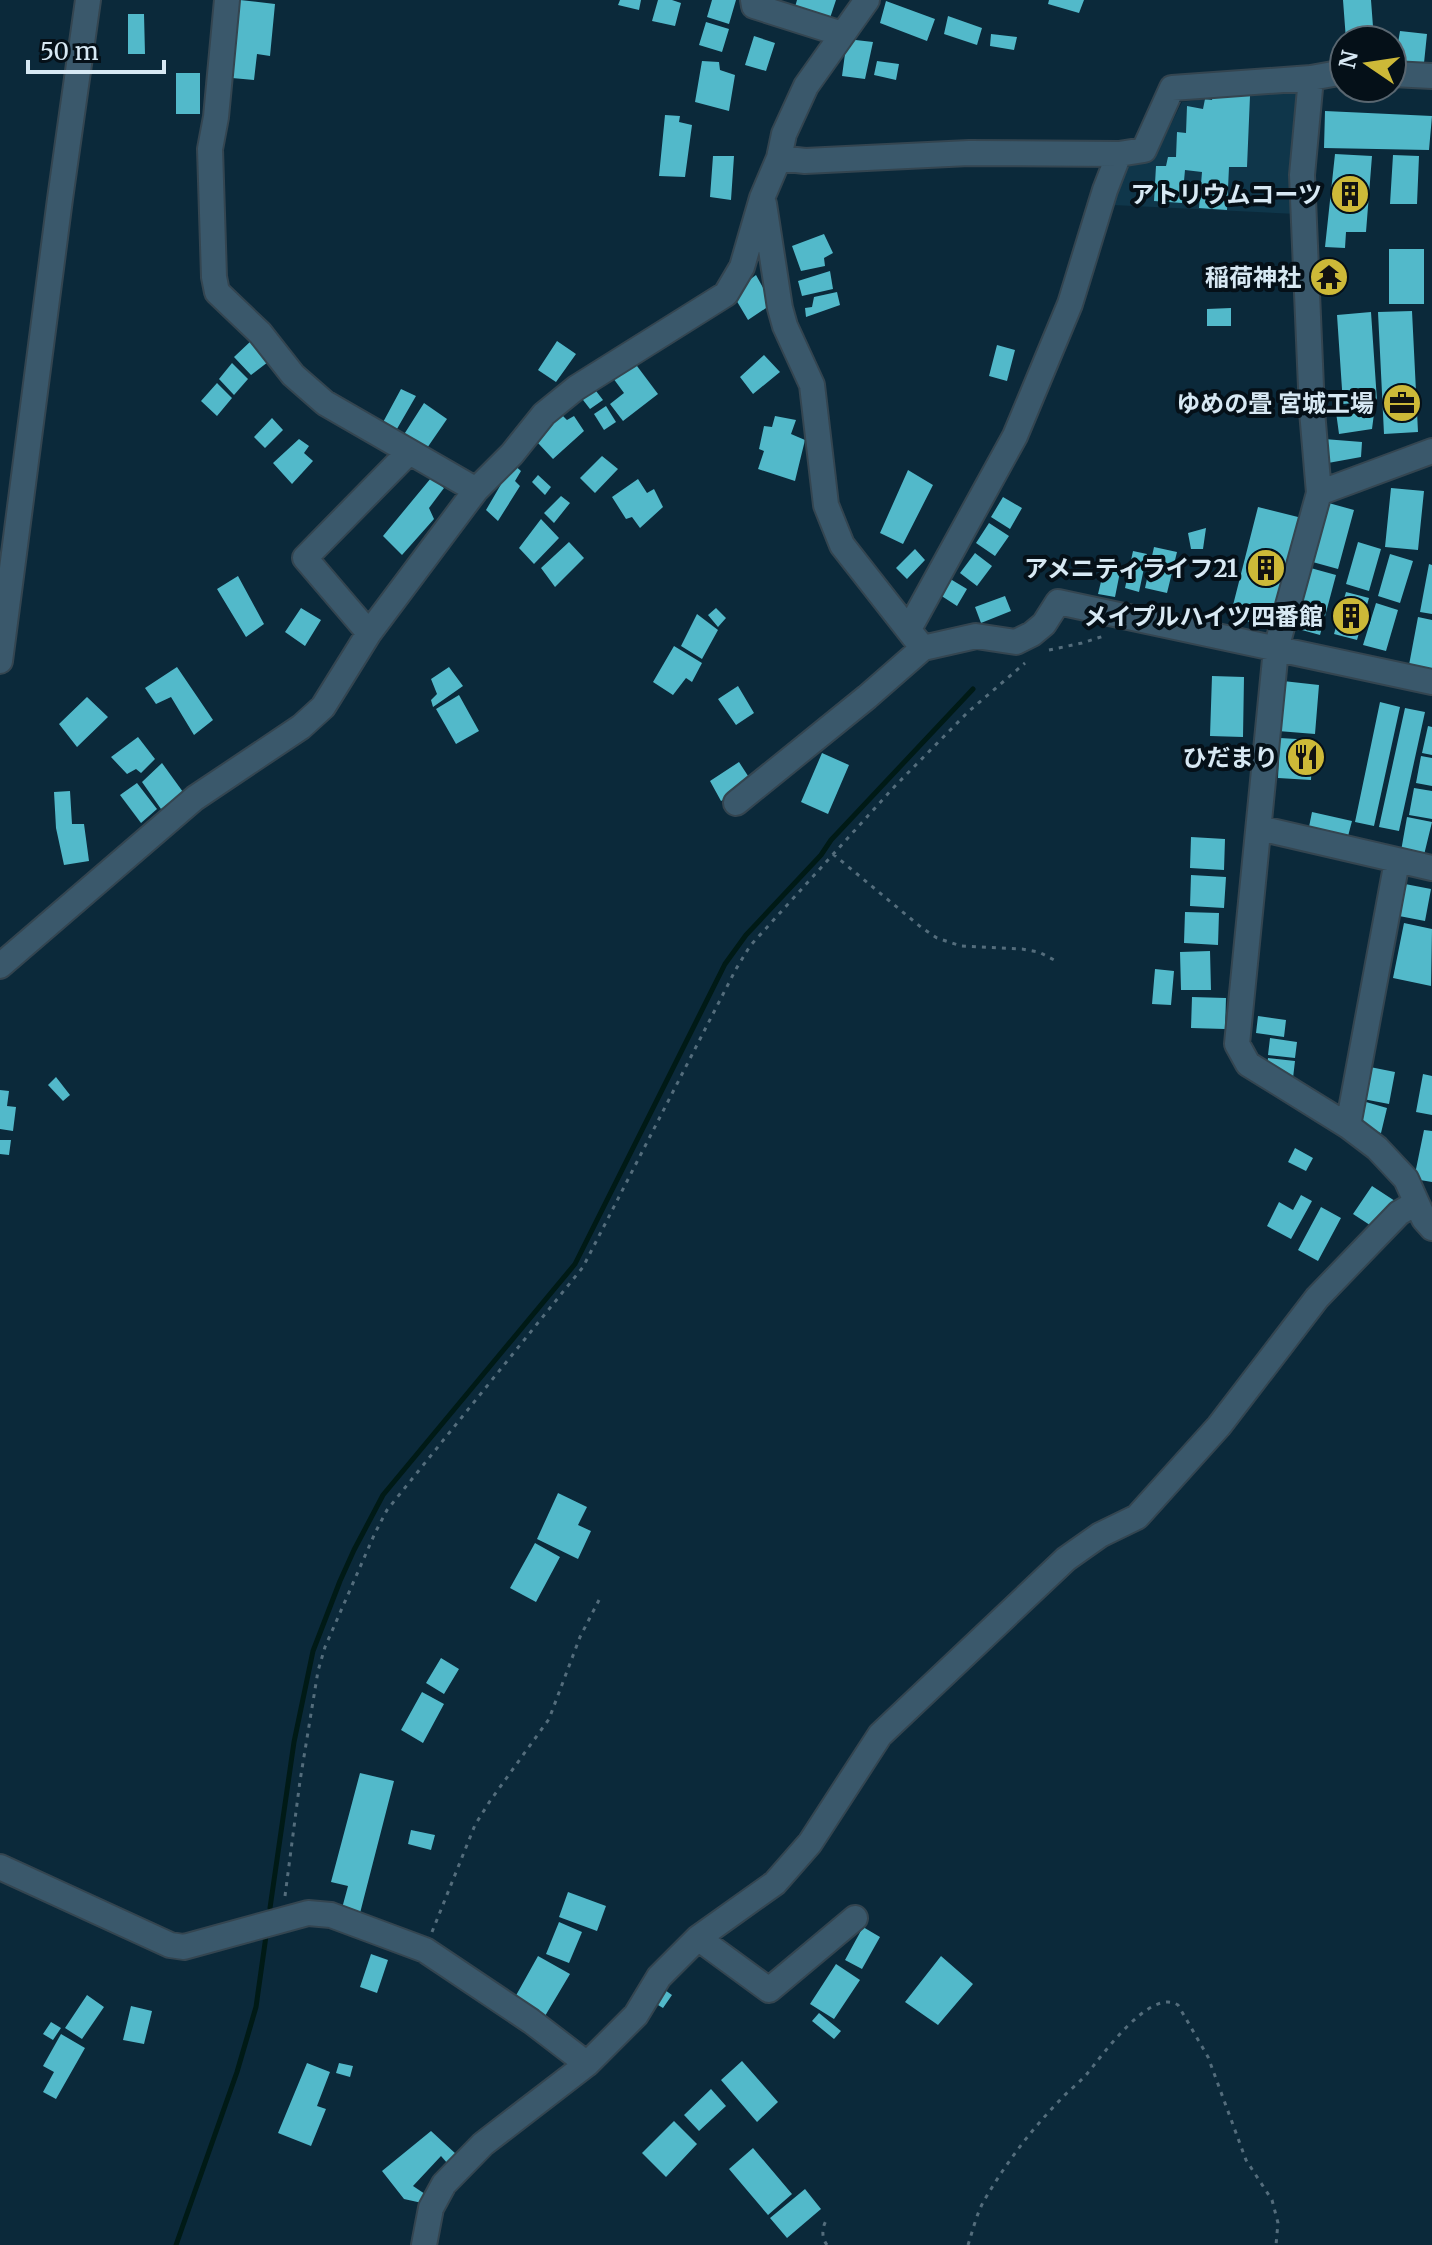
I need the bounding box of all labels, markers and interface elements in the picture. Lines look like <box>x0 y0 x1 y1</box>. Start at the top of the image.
scale bar <box>28 24 164 74</box>
north arrow <box>1328 24 1408 104</box>
text: 50 m <box>40 36 99 67</box>
text: N <box>1333 47 1364 71</box>
building icon: アトリウムコーツ <box>1329 173 1371 215</box>
place label: アトリウムコーツ <box>1130 179 1322 210</box>
temple icon: 稲荷神社 <box>1308 256 1350 298</box>
place label: 稲荷神社 <box>1205 262 1301 293</box>
office icon: ゆめの畳 宮城工場 <box>1381 382 1423 424</box>
place label: ゆめの畳 宮城工場 <box>1176 388 1374 419</box>
building icon: アメニティライフ21 <box>1245 547 1287 589</box>
place label: アメニティライフ21 <box>1024 553 1238 584</box>
building icon: メイプルハイツ四番館 <box>1330 595 1372 637</box>
place label: メイプルハイツ四番館 <box>1083 601 1323 632</box>
restaurant icon: ひだまり <box>1285 736 1327 778</box>
place label: ひだまり <box>1182 742 1278 773</box>

